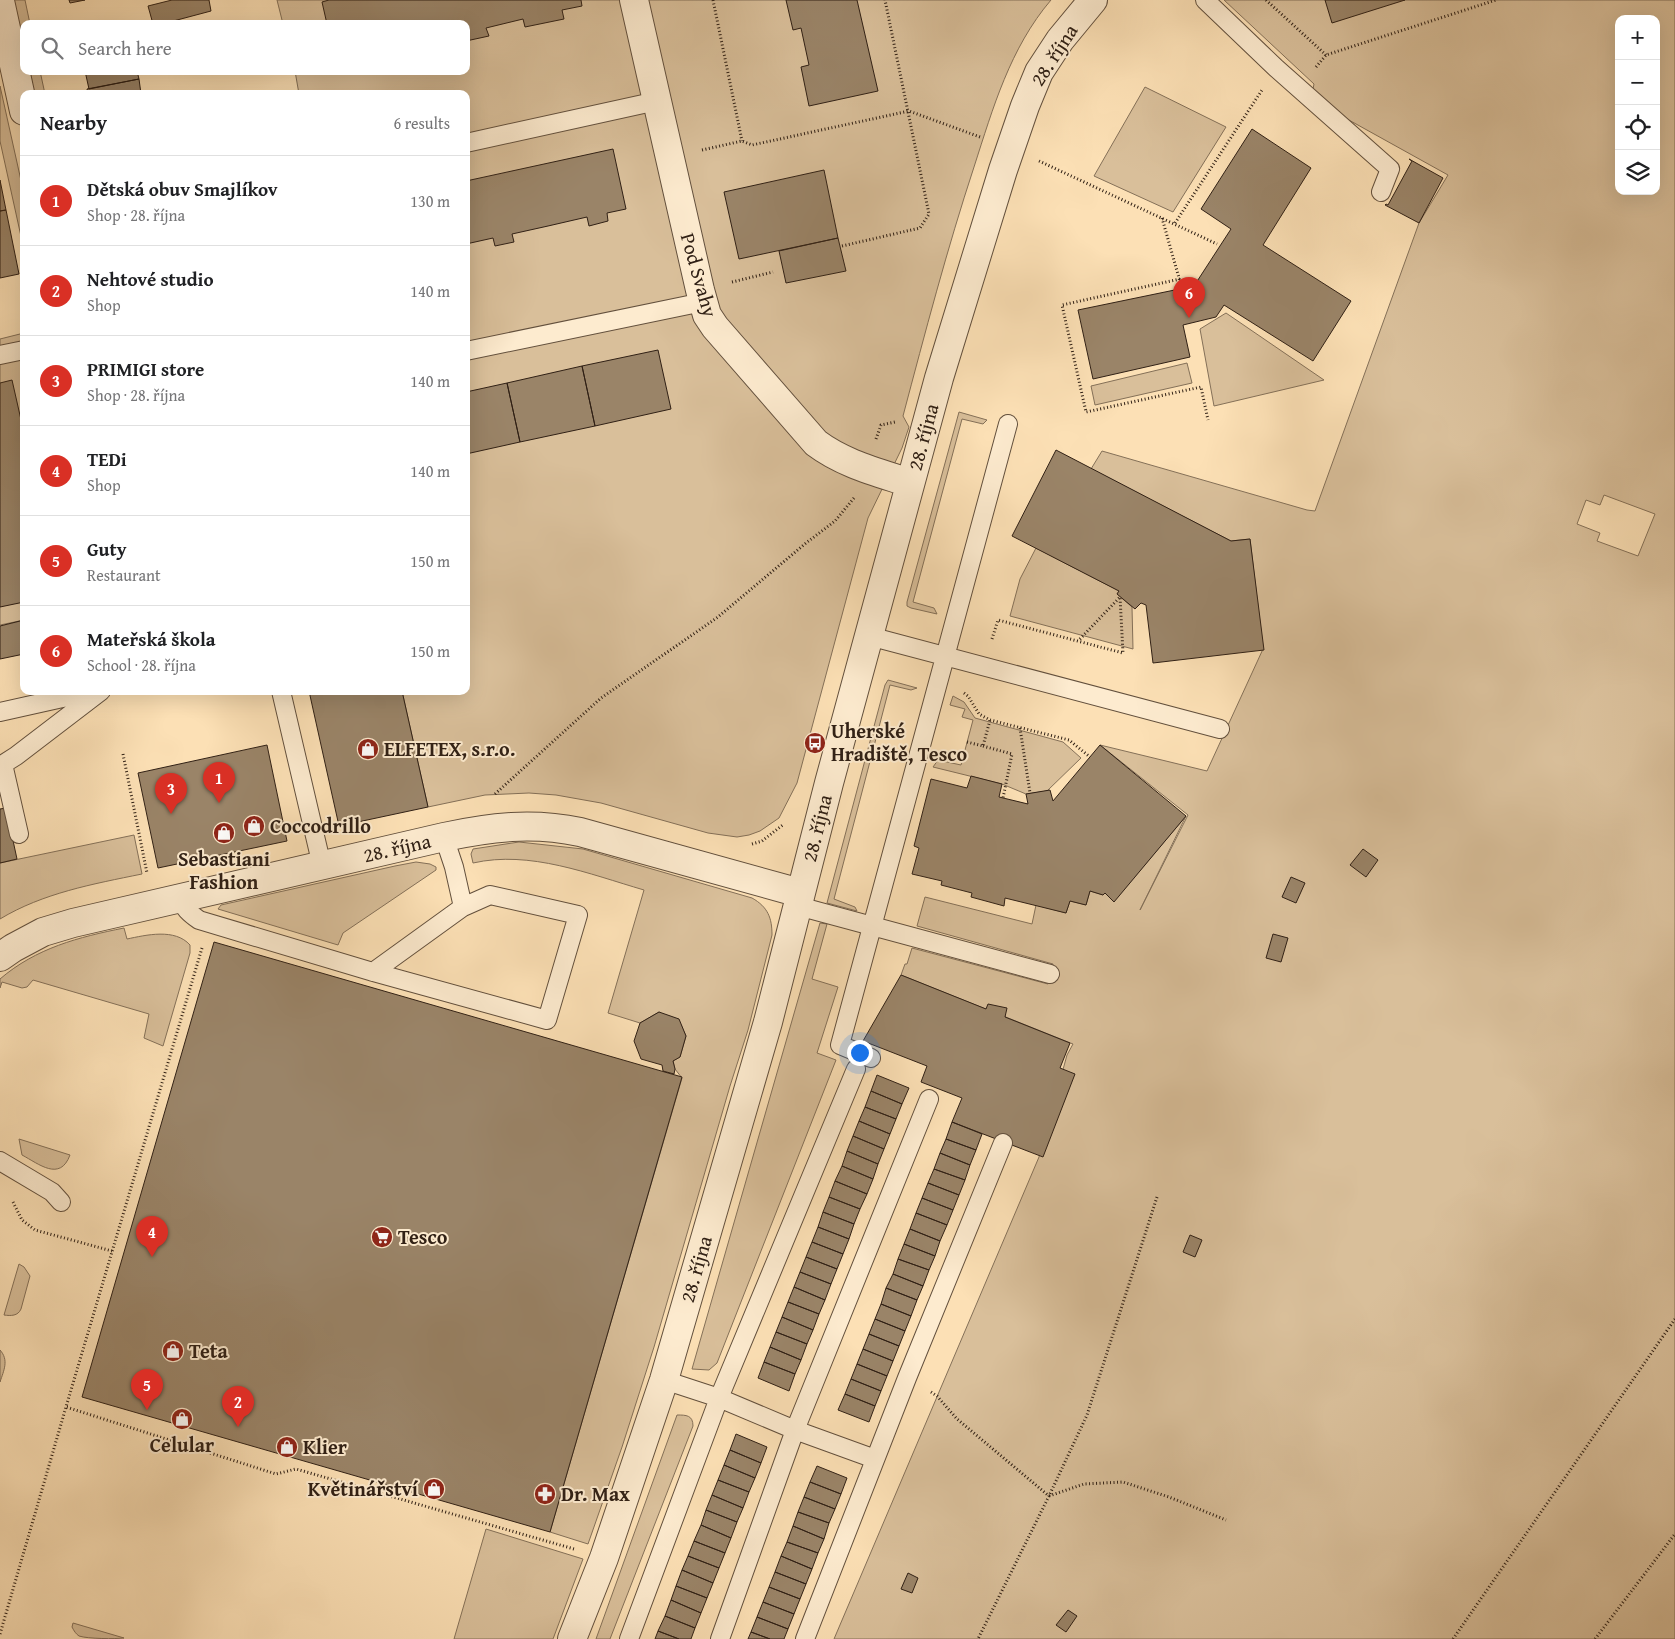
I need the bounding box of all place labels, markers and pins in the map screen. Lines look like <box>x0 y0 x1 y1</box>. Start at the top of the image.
pin: 6 <box>1173 277 1205 318</box>
place label: Uherské Hradiště, Tesco <box>831 716 967 768</box>
bus stop icon: Uherské Hradiště, Tesco <box>803 731 827 755</box>
place label: ELFETEX, s.r.o. <box>384 734 515 763</box>
shop icon: ELFETEX, s.r.o. <box>356 737 380 761</box>
pin: 1 <box>203 762 235 803</box>
pin: 3 <box>155 773 187 814</box>
place label: Coccodrillo <box>270 811 371 840</box>
shop icon: Coccodrillo <box>242 814 266 838</box>
shop icon: Sebastiani Fashion <box>212 821 236 845</box>
place label: Sebastiani Fashion <box>178 844 270 896</box>
pin: 4 <box>136 1216 168 1257</box>
place label: Tesco <box>398 1222 448 1251</box>
supermarket icon: Tesco <box>370 1225 394 1249</box>
place label: Teta <box>189 1336 228 1365</box>
shop icon: Teta <box>161 1339 185 1363</box>
pin: 5 <box>131 1369 163 1410</box>
pin: 2 <box>222 1386 254 1427</box>
shop icon: Celular <box>170 1407 194 1431</box>
place label: Celular <box>150 1430 214 1459</box>
place label: Klier <box>303 1432 347 1461</box>
shop icon: Klier <box>275 1435 299 1459</box>
place label: Květinářství <box>308 1474 419 1503</box>
shop icon: Květinářství <box>422 1477 446 1501</box>
place label: Dr. Max <box>561 1479 630 1508</box>
pharmacy icon: Dr. Max <box>533 1482 557 1506</box>

